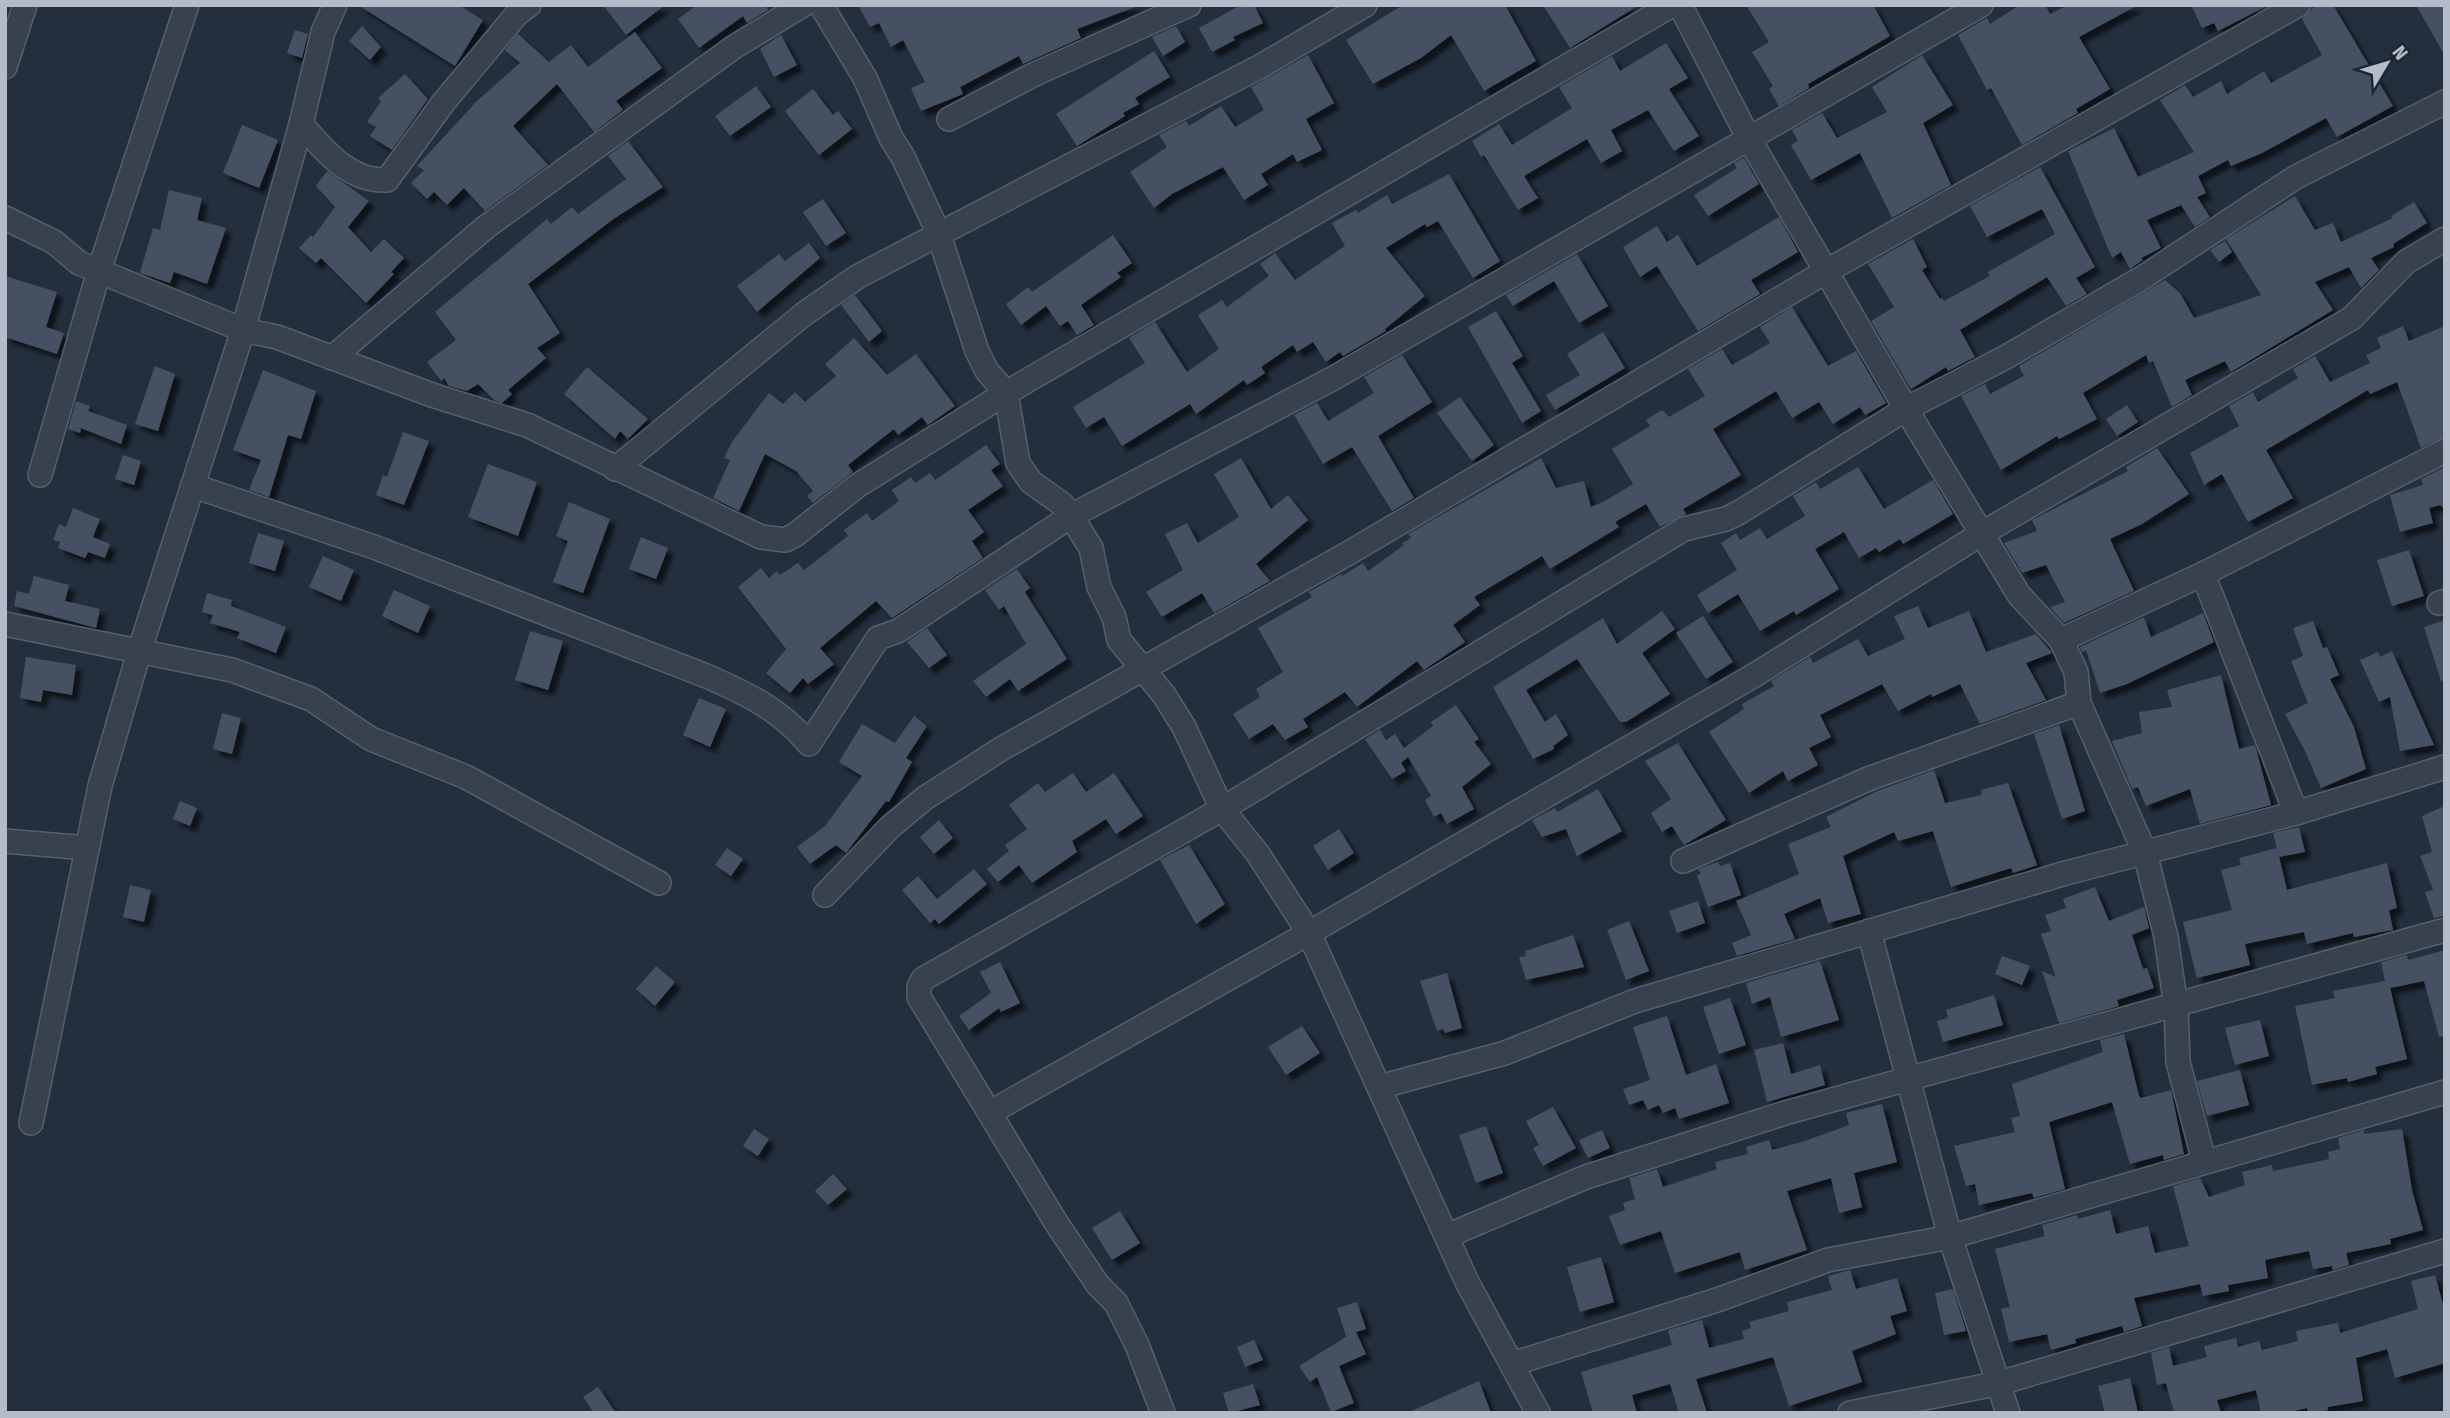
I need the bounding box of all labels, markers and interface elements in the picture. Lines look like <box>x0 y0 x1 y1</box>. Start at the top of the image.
north arrow <box>2352 28 2422 98</box>
text: N <box>2387 41 2413 64</box>

